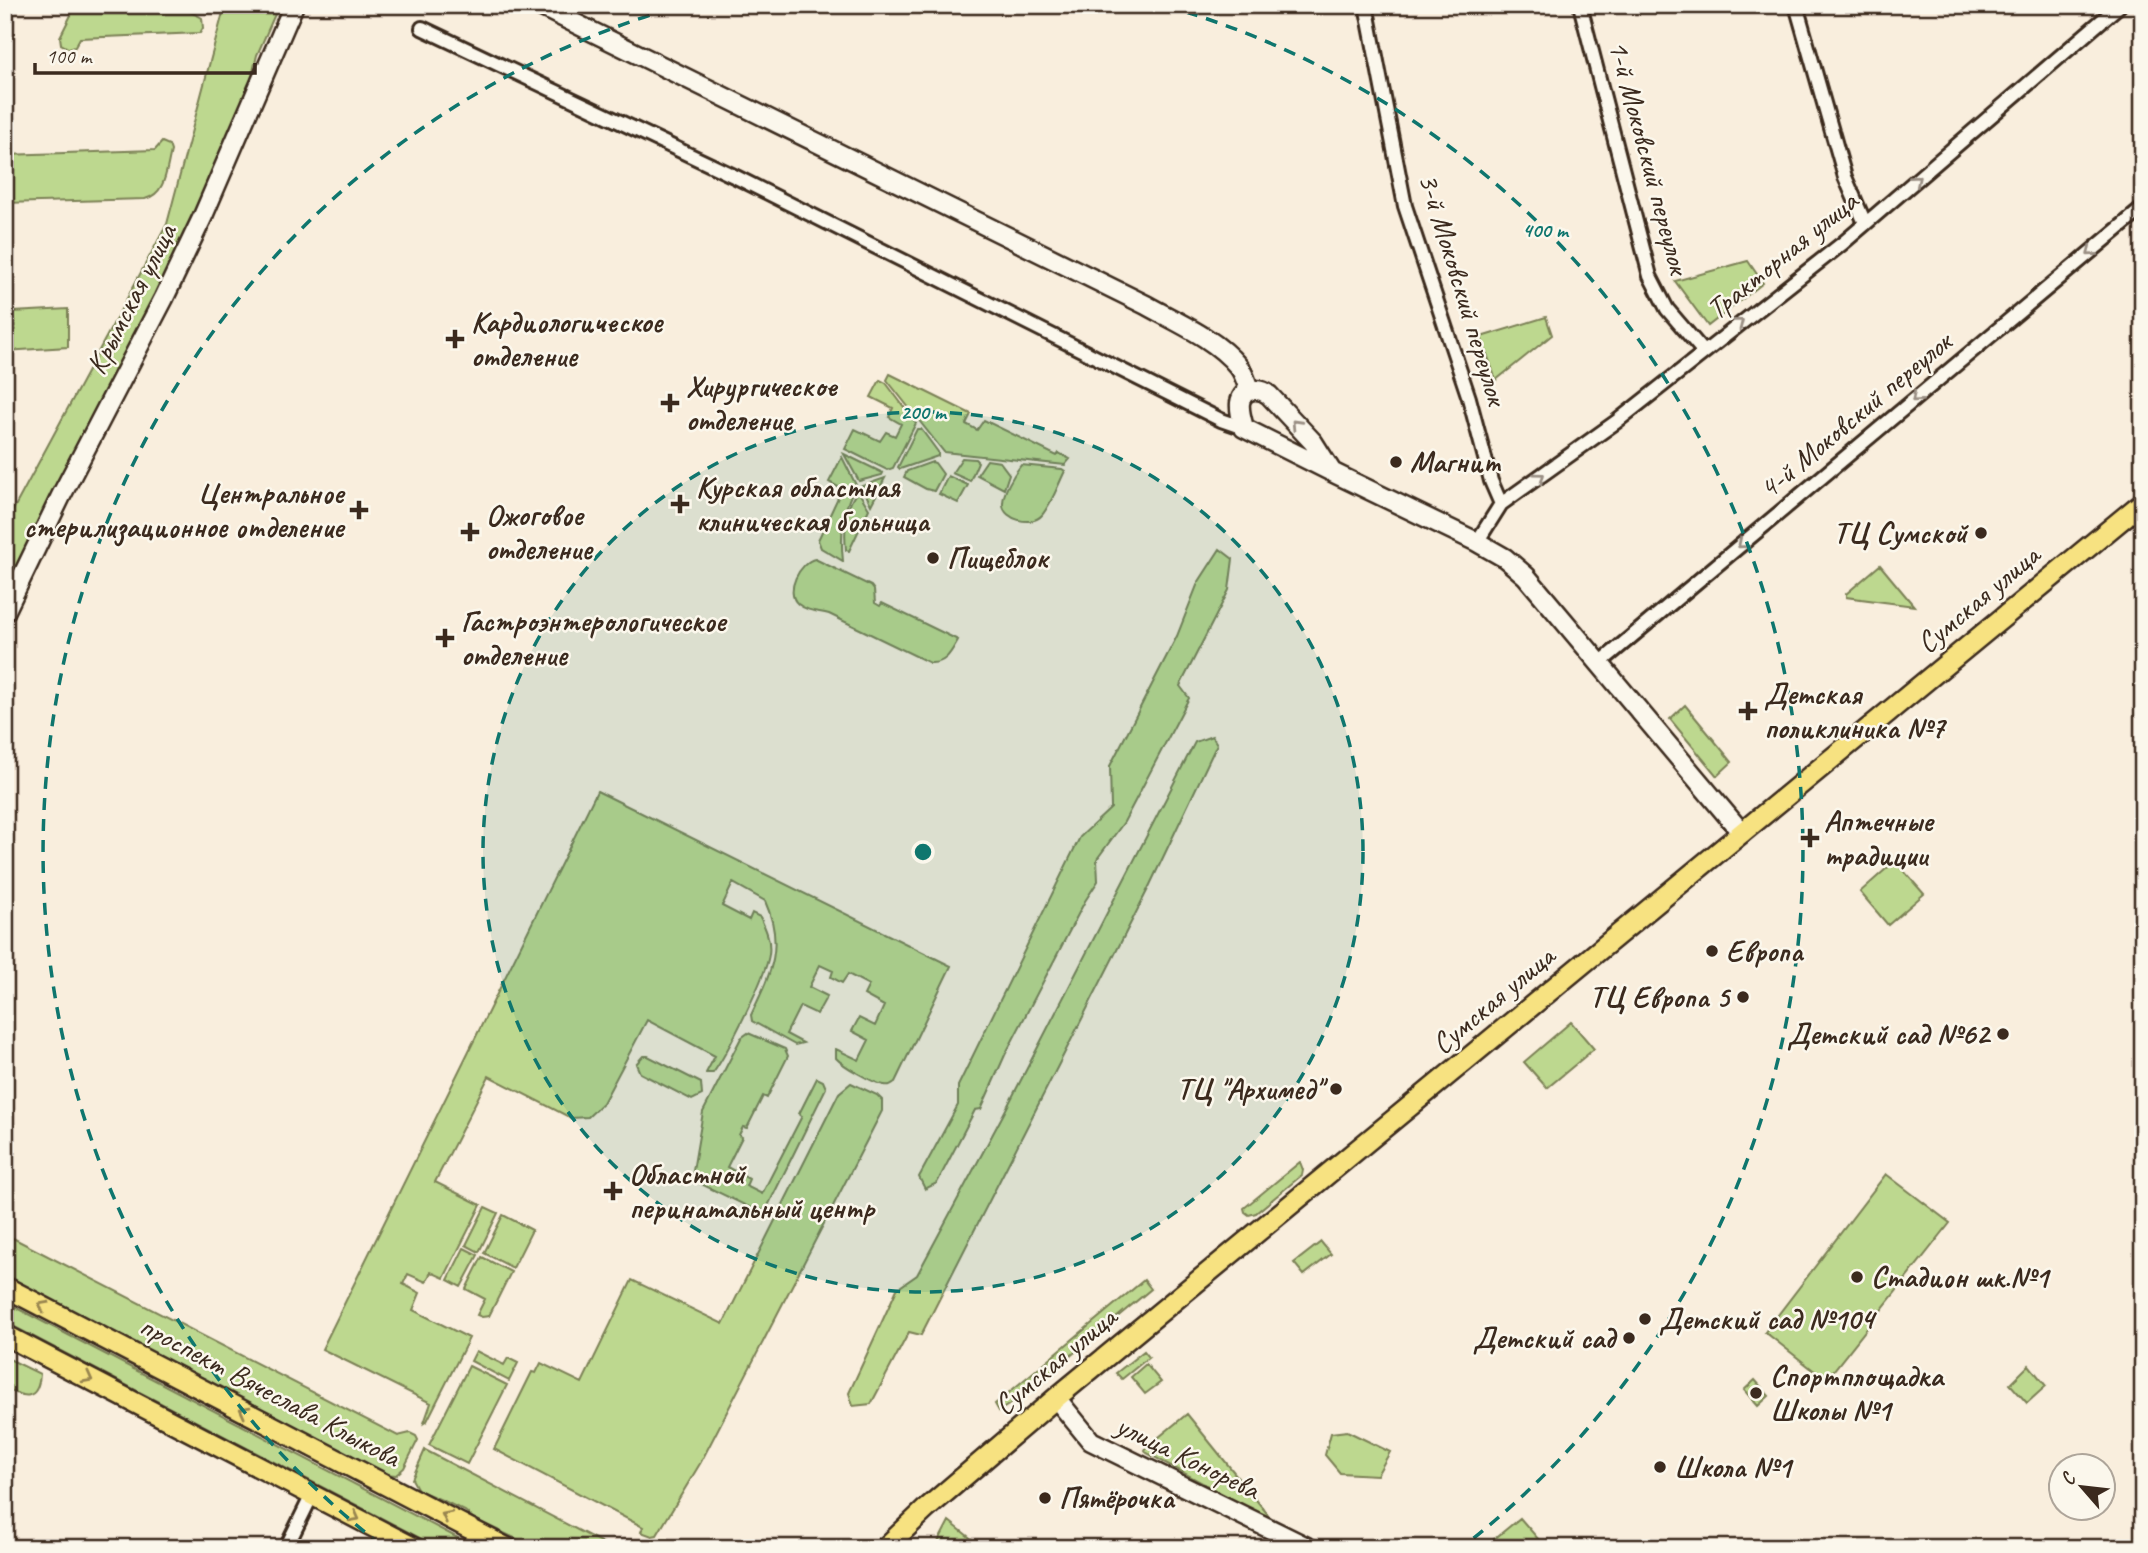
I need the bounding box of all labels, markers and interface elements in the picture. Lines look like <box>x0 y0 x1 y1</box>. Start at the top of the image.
scale bar <box>35 32 256 76</box>
street label: 1-й Моковский переулок <box>1600 36 1699 281</box>
text: 100 m <box>46 43 93 69</box>
street label: 3-й Моковский переулок <box>1410 168 1517 412</box>
one-way arrow <box>1908 176 1921 188</box>
street label: Тракторная улица <box>1699 181 1867 328</box>
street label: Крымская улица <box>77 216 186 380</box>
text: 400 m <box>1522 217 1570 243</box>
one-way arrow <box>2086 244 2099 256</box>
place label: Кардиологическое отделение <box>471 303 664 375</box>
one-way arrow <box>1732 318 1744 331</box>
street label: 4-й Моковский переулок <box>1751 321 1962 507</box>
marker: Кардиологическое отделение <box>445 329 465 349</box>
place label: Хирургическое отделение <box>686 367 838 439</box>
one-way arrow <box>1912 390 1925 402</box>
marker: Хирургическое отделение <box>660 393 680 413</box>
text: 200 m <box>900 399 948 425</box>
one-way arrow <box>1291 419 1304 432</box>
place label: Магнит <box>1410 443 1501 481</box>
marker: Магнит <box>1388 454 1404 470</box>
place label: Курская областная клиническая больница <box>696 468 931 540</box>
one-way arrow <box>1532 472 1545 485</box>
place label: Центральное стерилизационное отделение <box>24 474 346 547</box>
marker: Курская областная клиническая больница <box>670 494 690 514</box>
place label: Ожоговое отделение <box>486 496 594 568</box>
marker: Центральное стерилизационное отделение <box>349 500 369 520</box>
place label: ТЦ Сумской <box>1834 514 1969 552</box>
marker: Ожоговое отделение <box>460 522 480 542</box>
marker: ТЦ Сумской <box>1973 525 1989 541</box>
street label: Сумская улица <box>1909 535 2049 661</box>
one-way arrow <box>1737 536 1750 548</box>
place label: Пищеблок <box>947 539 1050 577</box>
marker: Пищеблок <box>925 550 941 566</box>
place label: Гастроэнтерологическое отделение <box>461 602 728 674</box>
marker: Гастроэнтерологическое отделение <box>435 628 455 648</box>
place label: Детская поликлиника №7 <box>1764 675 1948 747</box>
marker: Детская поликлиника №7 <box>1738 701 1758 721</box>
place label: Аптечные традиции <box>1824 802 1935 874</box>
marker: Аптечные традиции <box>1802 830 1818 846</box>
centre of rings <box>911 840 935 864</box>
place label: Европа <box>1726 932 1804 970</box>
street label: Сумская улица <box>1424 936 1564 1062</box>
marker: Европа <box>1704 943 1720 959</box>
place label: ТЦ Европа 5 <box>1590 978 1732 1016</box>
marker: ТЦ Европа 5 <box>1735 989 1751 1005</box>
place label: Детский сад №62 <box>1787 1015 1991 1053</box>
marker: Детский сад №62 <box>1995 1026 2011 1042</box>
place label: ТЦ "Архимед" <box>1177 1070 1329 1108</box>
marker: ТЦ "Архимед" <box>1328 1081 1344 1097</box>
place label: Областной перинатальный центр <box>629 1155 876 1227</box>
marker: Областной перинатальный центр <box>603 1181 623 1201</box>
place label: Стадион шк.№1 <box>1871 1258 2052 1296</box>
marker: Стадион шк.№1 <box>1849 1269 1865 1285</box>
street label: Сумская улица <box>986 1297 1126 1423</box>
place label: Детский сад №104 <box>1659 1300 1877 1338</box>
one-way arrow <box>38 1301 50 1315</box>
street label: проспект Вячеслава Клыкова <box>133 1306 408 1477</box>
marker: Детский сад №104 <box>1637 1311 1653 1327</box>
place label: Детский сад <box>1473 1319 1618 1357</box>
marker: Детский сад <box>1621 1330 1637 1346</box>
place label: Спортплощадка Школы №1 <box>1770 1357 1945 1429</box>
one-way arrow <box>80 1370 93 1383</box>
marker: Спортплощадка Школы №1 <box>1748 1385 1764 1401</box>
street label: улица Конорева <box>1108 1405 1268 1509</box>
one-way arrow <box>239 1406 252 1420</box>
place label: Школа №1 <box>1674 1448 1795 1486</box>
north arrow <box>2046 1452 2116 1522</box>
marker: Школа №1 <box>1652 1459 1668 1475</box>
text: С <box>2055 1467 2082 1489</box>
place label: Пятёрочка <box>1059 1479 1176 1517</box>
marker: Пятёрочка <box>1037 1490 1053 1506</box>
one-way arrow <box>347 1509 360 1522</box>
one-way arrow <box>441 1511 453 1525</box>

